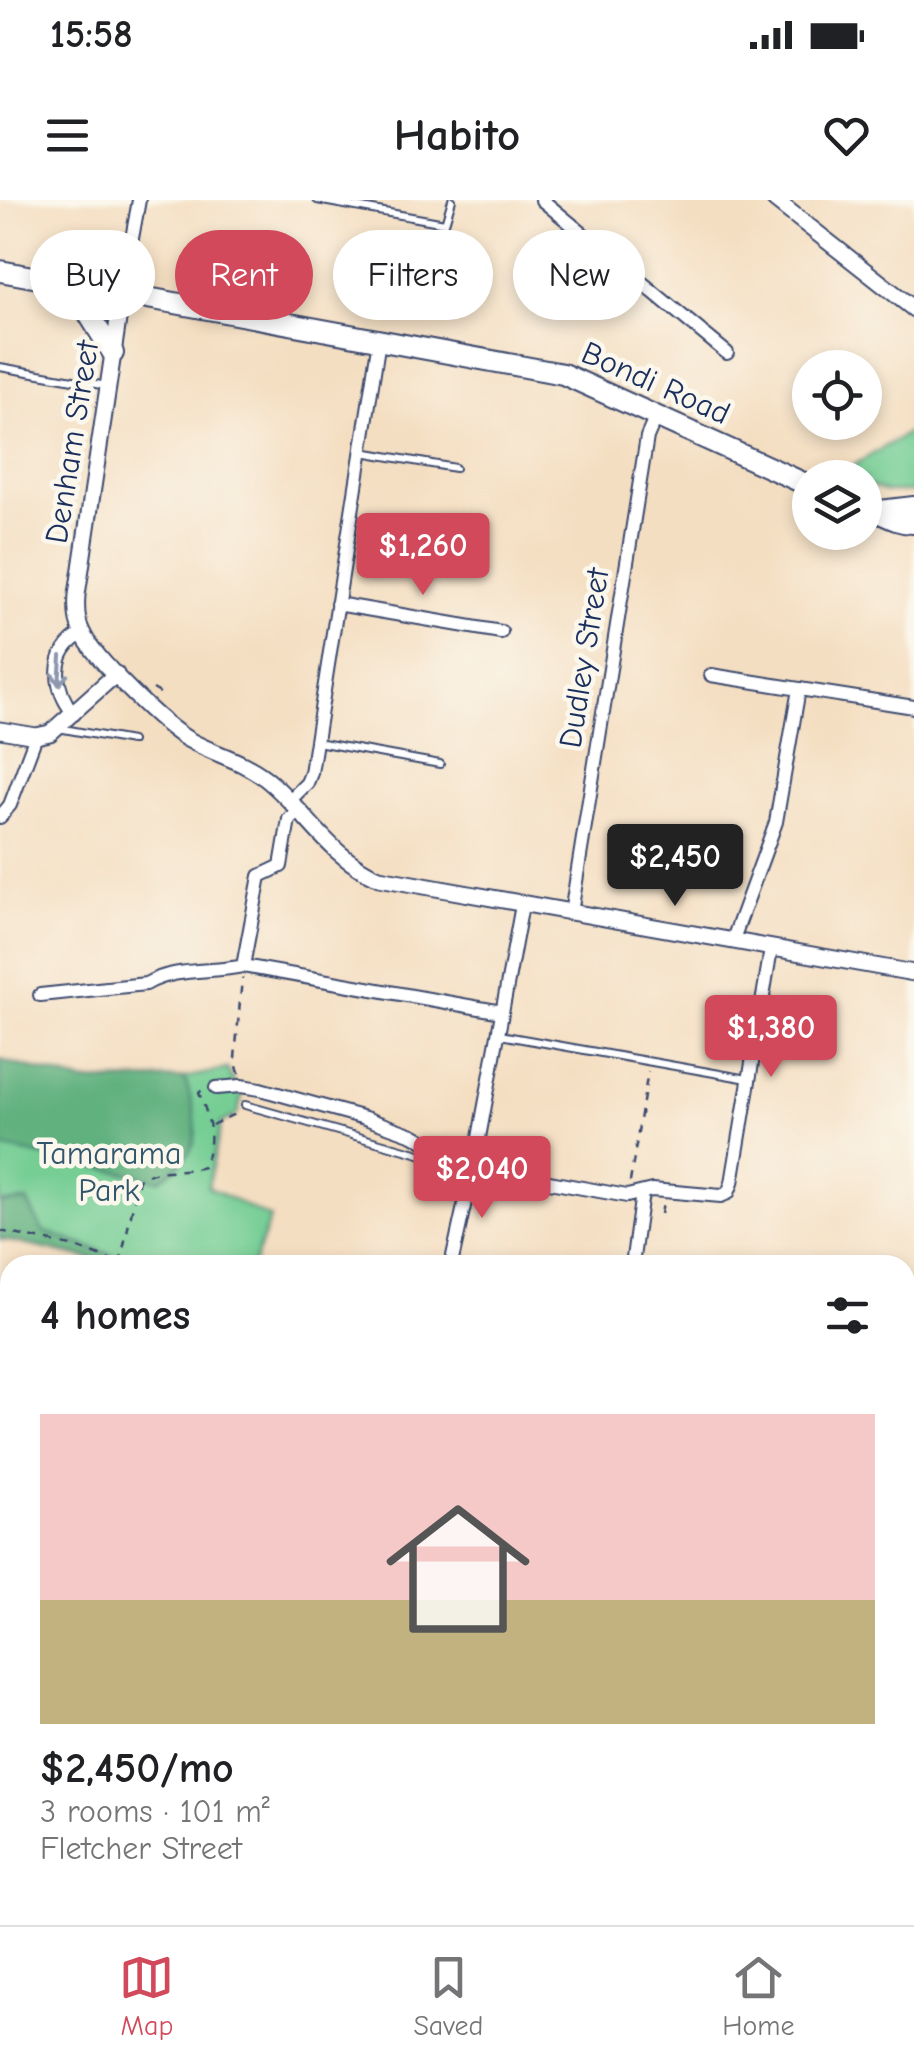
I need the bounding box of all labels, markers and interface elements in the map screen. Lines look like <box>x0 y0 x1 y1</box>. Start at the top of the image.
text: 15:58 <box>50 13 133 57</box>
icon: menu <box>40 108 95 163</box>
icon: heart <box>819 108 874 163</box>
text: Habito <box>394 109 520 161</box>
chip: Buy <box>30 230 155 320</box>
chip: Rent <box>175 230 313 320</box>
chip: Filters <box>333 230 493 320</box>
chip: New <box>513 230 645 320</box>
street label: Bondi Road <box>576 334 736 432</box>
street label: Denham Street <box>38 337 106 546</box>
map controls <box>792 350 882 550</box>
button: locate <box>792 350 882 440</box>
button: layers <box>792 460 882 550</box>
pin: $1,260 <box>342 513 504 598</box>
text: $1,260 <box>379 527 467 564</box>
street label: Dudley Street <box>552 565 617 751</box>
one-way arrow <box>50 655 69 687</box>
pin: $2,450 <box>594 824 756 909</box>
text: $2,450 <box>629 838 721 875</box>
pin: $1,380 <box>690 995 852 1080</box>
text: $1,380 <box>727 1009 815 1046</box>
park label: Tamarama Park <box>37 1135 181 1209</box>
pin: $2,040 <box>401 1136 563 1221</box>
text: $2,040 <box>436 1150 528 1187</box>
icon: filters <box>820 1288 875 1343</box>
text: 4 homes <box>40 1291 190 1340</box>
icon: home <box>368 1479 548 1659</box>
text: $2,450/mo <box>40 1744 234 1793</box>
text: 3 rooms · 101 m² <box>40 1793 270 1830</box>
text: Fletcher Street <box>40 1830 242 1867</box>
tab: Map <box>119 1950 174 2042</box>
tab: Saved <box>413 1950 483 2042</box>
tab: Home <box>722 1950 795 2042</box>

